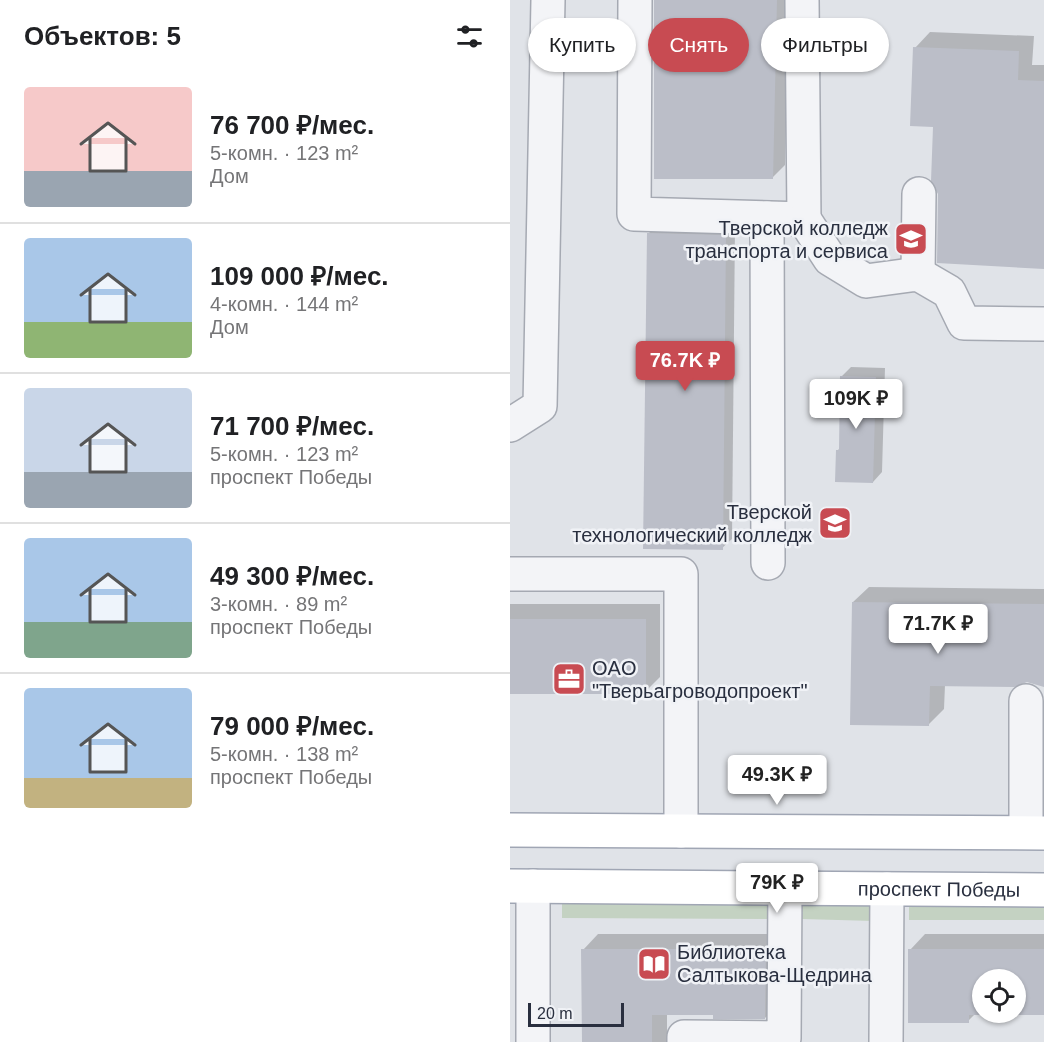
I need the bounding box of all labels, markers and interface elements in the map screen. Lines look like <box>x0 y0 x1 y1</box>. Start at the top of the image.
chip: Купить <box>528 18 636 72</box>
chip: Снять <box>648 18 749 72</box>
chip: Фильтры <box>761 18 889 72</box>
icon: filters <box>453 20 486 53</box>
text: Объектов: 5 <box>24 21 181 51</box>
text: 76 700 ₽/мес. <box>210 110 374 140</box>
icon: home <box>72 111 144 183</box>
text: 5-комн. · 123 m² <box>210 142 358 164</box>
text: Дом <box>210 165 249 187</box>
place label: Тверской колледж транспорта и сервиса <box>685 217 889 262</box>
school or university icon: Тверской колледж транспорта и сервиса <box>893 221 929 257</box>
text: 109 000 ₽/мес. <box>210 261 389 291</box>
icon: home <box>72 262 144 334</box>
text: 4-комн. · 144 m² <box>210 293 358 315</box>
text: Дом <box>210 316 249 338</box>
pin: 76.7K ₽ <box>630 341 740 392</box>
text: 76.7K ₽ <box>650 349 720 371</box>
pin: 109K ₽ <box>807 379 905 430</box>
text: 109K ₽ <box>823 387 889 409</box>
text: 71 700 ₽/мес. <box>210 411 374 441</box>
icon: home <box>72 412 144 484</box>
text: 5-комн. · 123 m² <box>210 443 358 465</box>
text: проспект Победы <box>210 466 372 488</box>
place label: Тверской технологический колледж <box>572 501 813 546</box>
school or university icon: Тверской технологический колледж <box>817 505 853 541</box>
text: 49 300 ₽/мес. <box>210 561 374 591</box>
icon: home <box>72 562 144 634</box>
text: 3-комн. · 89 m² <box>210 593 347 615</box>
pin: 71.7K ₽ <box>883 604 993 655</box>
text: 71.7K ₽ <box>903 612 973 634</box>
text: проспект Победы <box>210 616 372 638</box>
place label: OAO "Тверьагроводопроект" <box>592 657 807 702</box>
office icon: OAO "Тверьагроводопроект" <box>551 661 587 697</box>
text: 79 000 ₽/мес. <box>210 711 374 741</box>
icon: home <box>72 712 144 784</box>
text: 5-комн. · 138 m² <box>210 743 358 765</box>
pin: 49.3K ₽ <box>722 755 832 806</box>
text: 49.3K ₽ <box>742 763 812 785</box>
text: проспект Победы <box>210 766 372 788</box>
pin: 79K ₽ <box>735 863 819 914</box>
text: 79K ₽ <box>750 871 804 893</box>
street label: проспект Победы <box>858 878 1020 901</box>
place label: Библиотека Салтыкова-Щедрина <box>677 941 873 986</box>
library icon: Библиотека Салтыкова-Щедрина <box>636 946 672 982</box>
map controls <box>972 969 1026 1023</box>
button: locate <box>972 969 1026 1023</box>
scale bar <box>528 1000 624 1028</box>
text: 20 m <box>537 1005 573 1022</box>

